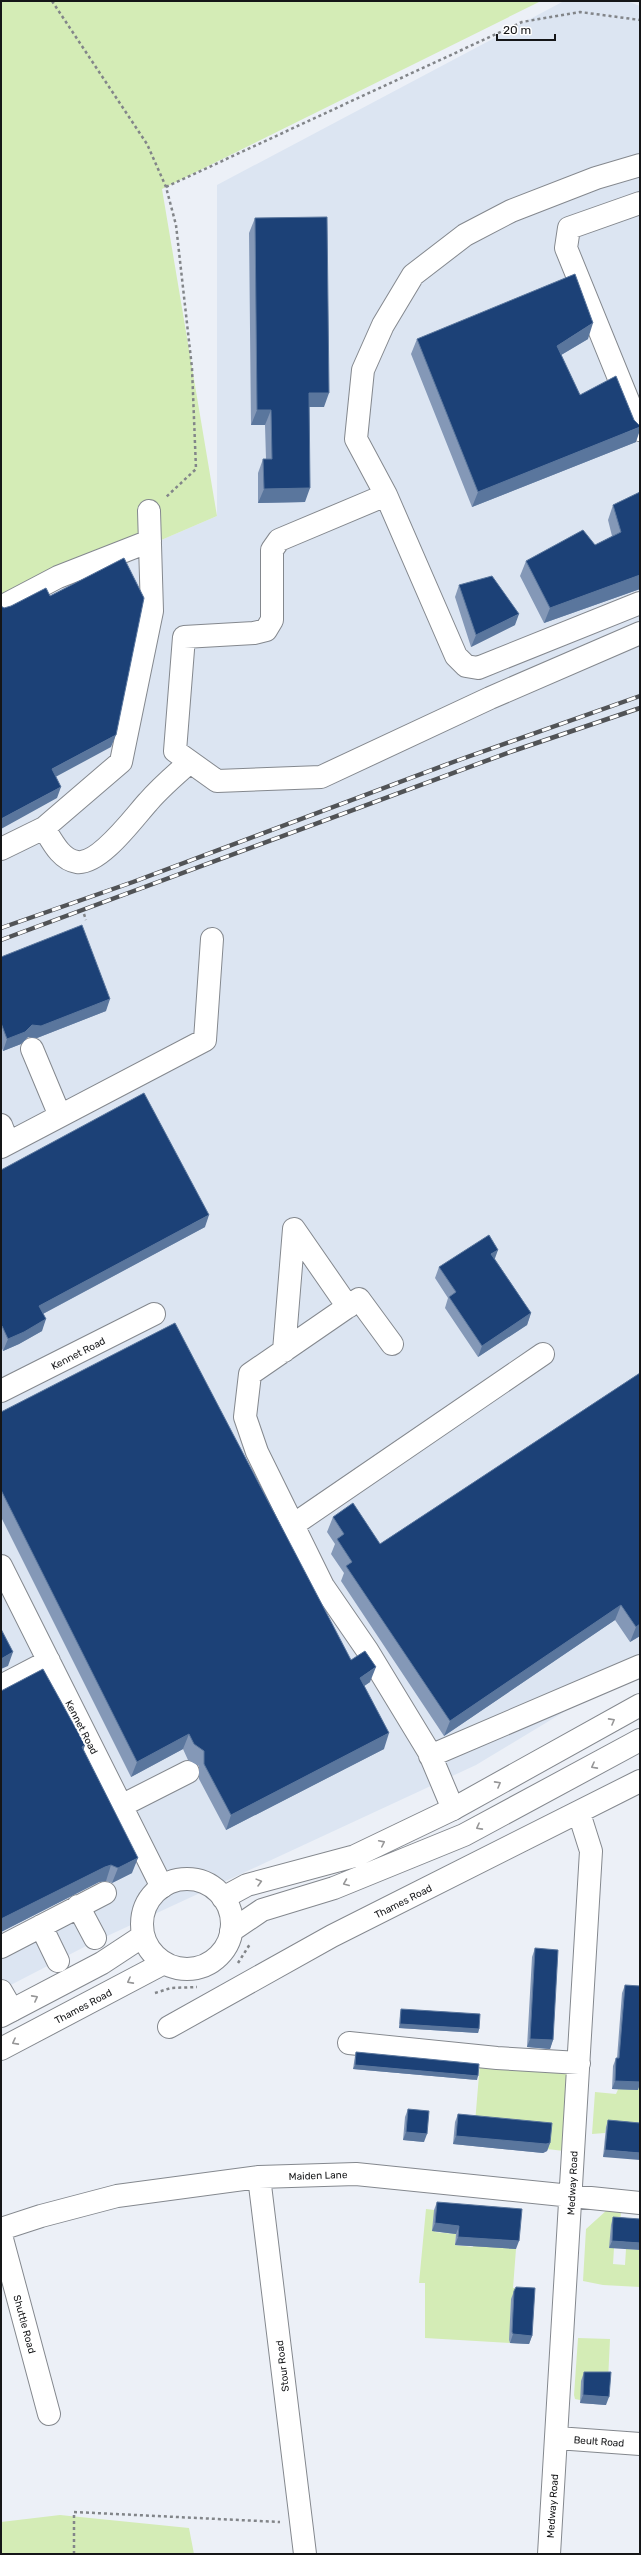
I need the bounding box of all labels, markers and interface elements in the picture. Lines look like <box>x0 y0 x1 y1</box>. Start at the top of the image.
scale bar <box>497 16 555 42</box>
text: 20 m <box>503 23 531 37</box>
street label: Kennet Road <box>49 1335 108 1373</box>
street label: Kennet Road <box>62 1698 100 1757</box>
one-way arrow <box>608 1718 615 1726</box>
one-way arrow <box>591 1761 598 1769</box>
one-way arrow <box>494 1782 501 1789</box>
one-way arrow <box>476 1822 483 1830</box>
one-way arrow <box>378 1840 386 1848</box>
one-way arrow <box>255 1878 262 1887</box>
one-way arrow <box>343 1878 351 1886</box>
street label: Thames Road <box>373 1882 434 1922</box>
one-way arrow <box>126 1976 134 1984</box>
street label: Thames Road <box>53 1987 114 2027</box>
one-way arrow <box>31 1995 39 2003</box>
one-way arrow <box>11 2037 19 2044</box>
street label: Medway Road <box>565 2151 581 2215</box>
street label: Maiden Lane <box>288 2169 348 2183</box>
street label: Shuttle Road <box>10 2294 38 2355</box>
street label: Stour Road <box>274 2339 292 2392</box>
street label: Beult Road <box>573 2434 625 2450</box>
street label: Medway Road <box>545 2474 561 2538</box>

